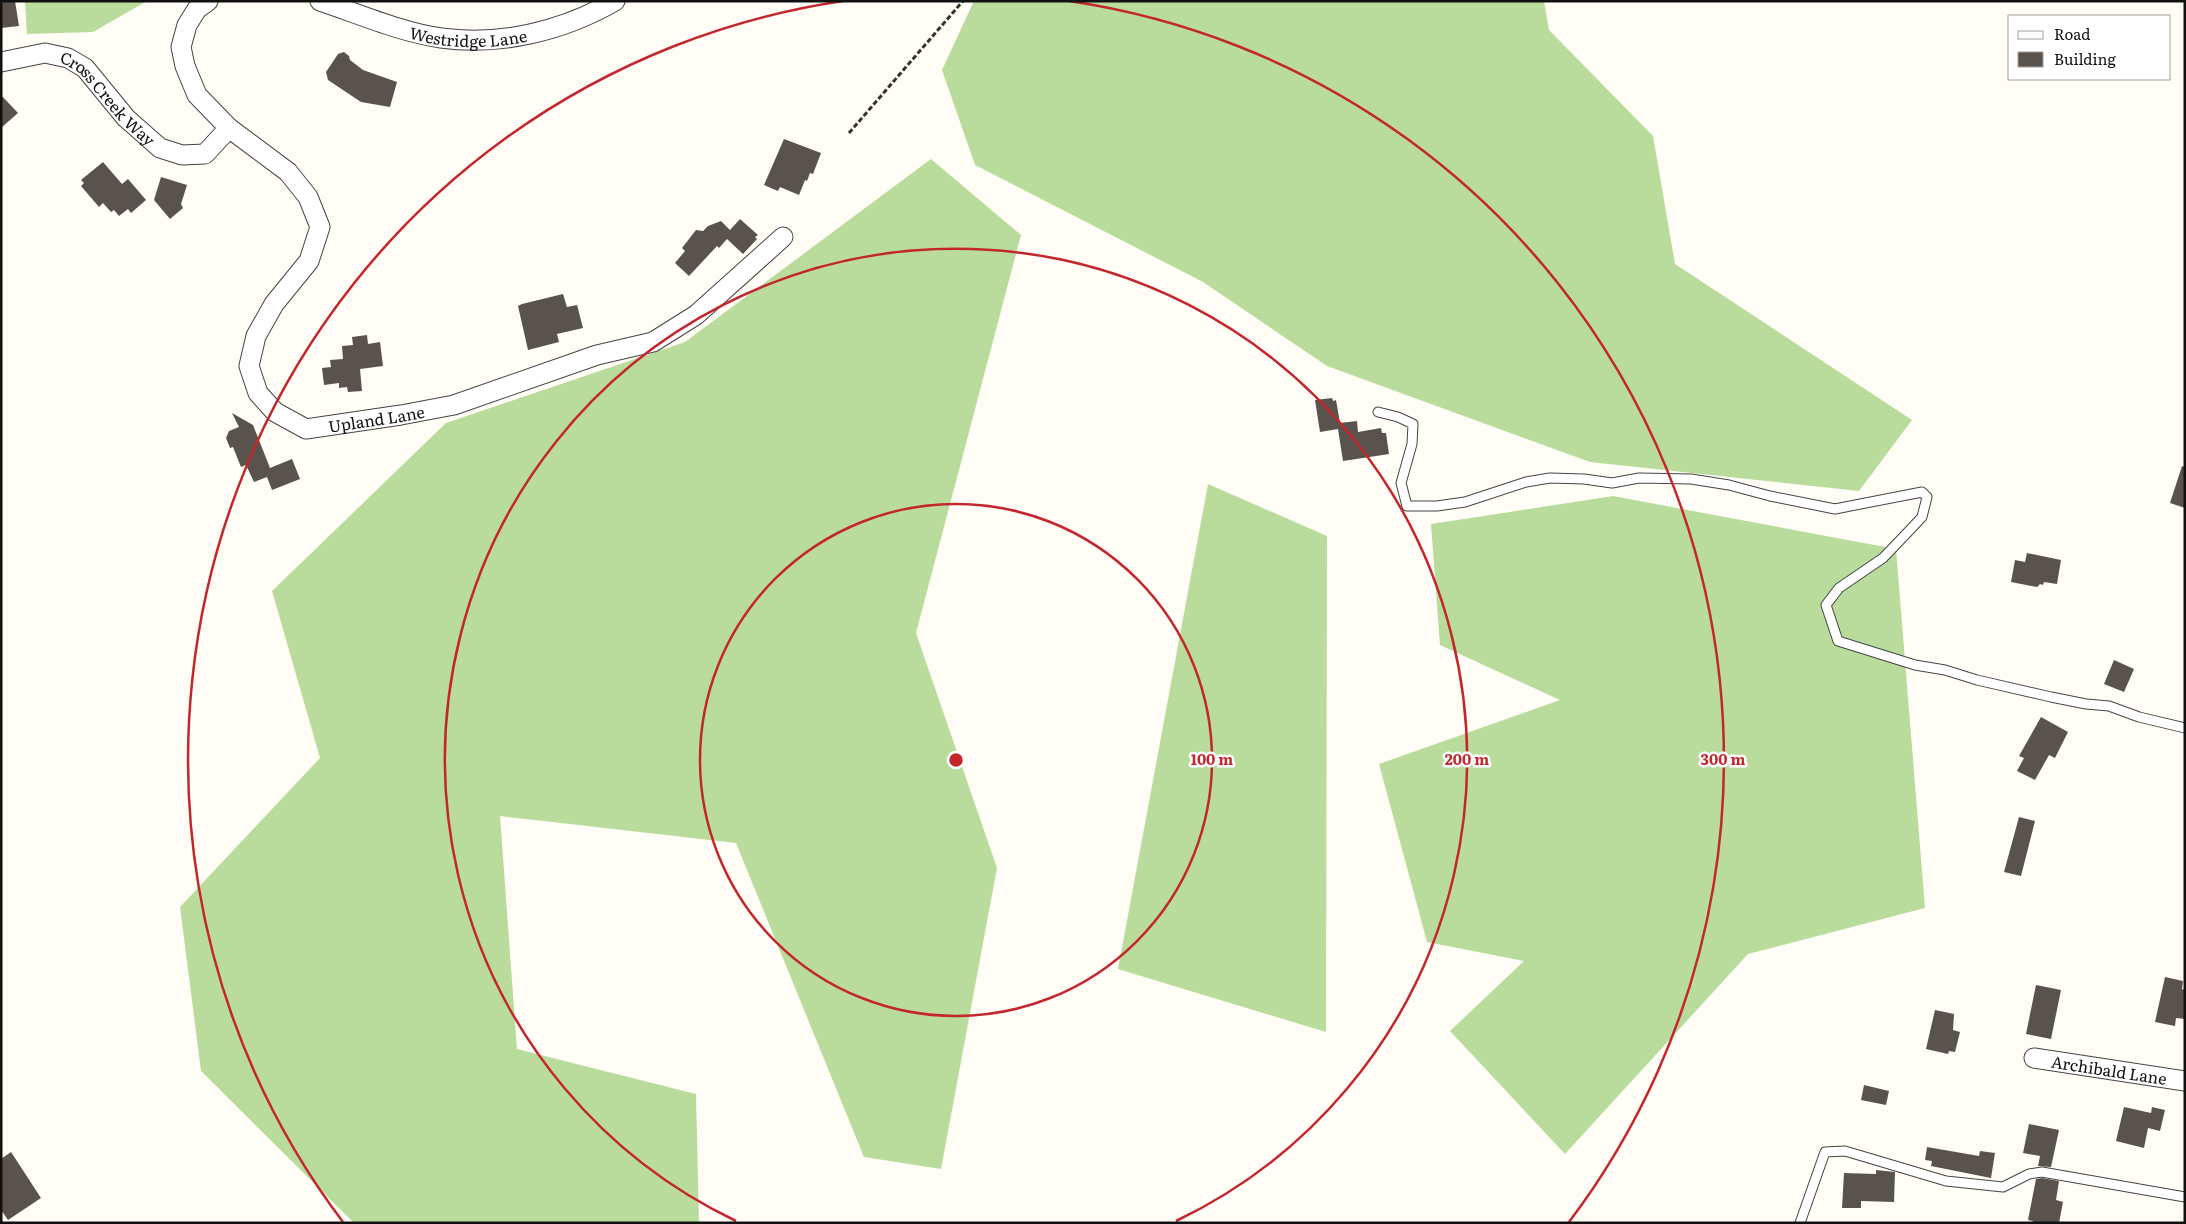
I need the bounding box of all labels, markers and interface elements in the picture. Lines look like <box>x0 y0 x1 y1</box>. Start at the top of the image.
legend <box>2008 15 2171 80</box>
street label: Westridge Lane <box>407 20 529 52</box>
text: Road <box>2054 22 2090 45</box>
street label: Cross Creek Way <box>58 45 161 151</box>
text: Building <box>2054 47 2116 70</box>
street label: Upland Lane <box>326 399 426 438</box>
text: 100 m <box>1191 747 1233 770</box>
text: 200 m <box>1445 747 1489 770</box>
text: 300 m <box>1701 747 1745 770</box>
centre of rings <box>947 751 965 769</box>
street label: Archibald Lane <box>2050 1049 2168 1090</box>

